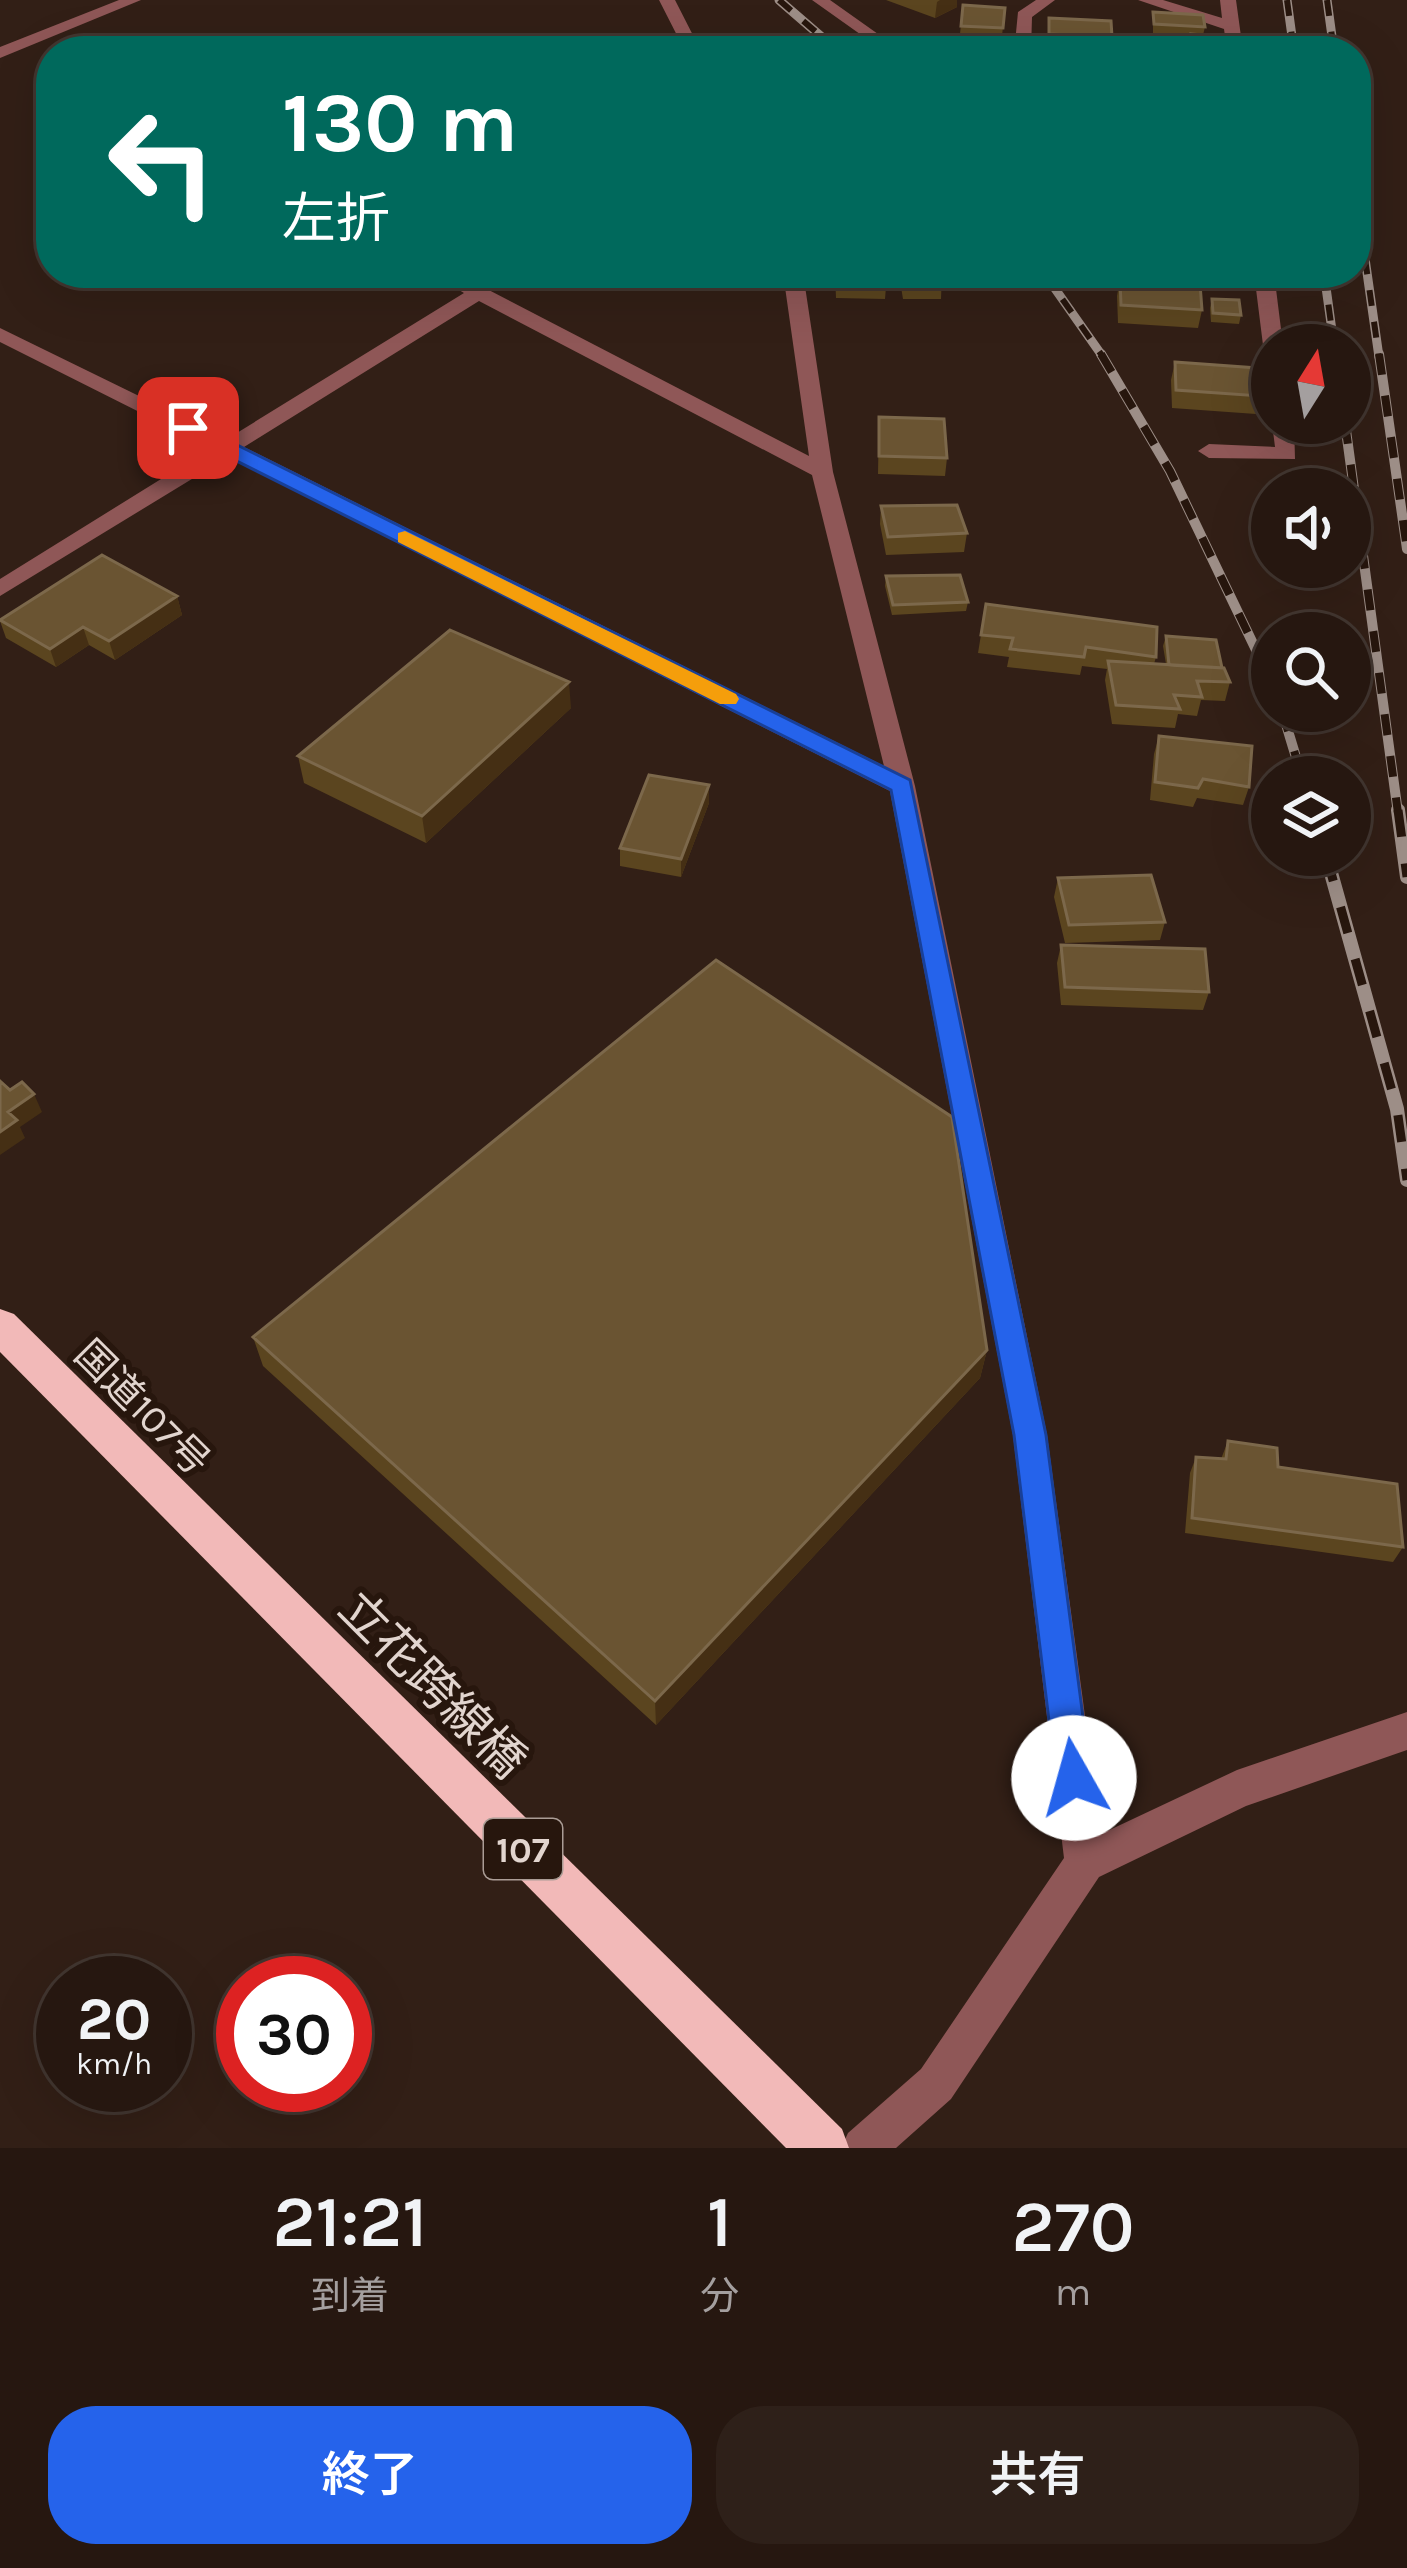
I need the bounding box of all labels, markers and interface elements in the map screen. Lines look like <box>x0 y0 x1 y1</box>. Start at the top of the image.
text: 130 m <box>282 74 518 172</box>
icon: left <box>84 84 240 240</box>
text: 左折 <box>282 187 390 251</box>
north arrow <box>1251 324 1371 444</box>
map controls <box>1251 324 1371 876</box>
pin <box>137 377 239 479</box>
icon: arrive <box>155 395 221 461</box>
button: sound <box>1251 468 1371 588</box>
button: search <box>1251 612 1371 732</box>
button: layers <box>1251 756 1371 876</box>
street label: 国道107号 <box>65 1331 219 1485</box>
street label: 立花跨線橋 <box>328 1580 537 1789</box>
position arrow <box>1011 1715 1137 1841</box>
road number: 107 <box>484 1819 562 1879</box>
speed limit sign: 30 <box>216 1956 372 2112</box>
text: 20 <box>77 1984 151 2054</box>
text: km/h <box>76 2046 152 2082</box>
text: 21:21 <box>272 2180 428 2264</box>
text: 1 <box>707 2180 732 2264</box>
text: 270 <box>1011 2185 1135 2269</box>
text: m <box>1055 2269 1091 2315</box>
text: 到着 <box>311 2273 389 2319</box>
text: 分 <box>700 2273 739 2319</box>
button: 終了 <box>48 2406 692 2544</box>
button: 共有 <box>716 2406 1359 2544</box>

